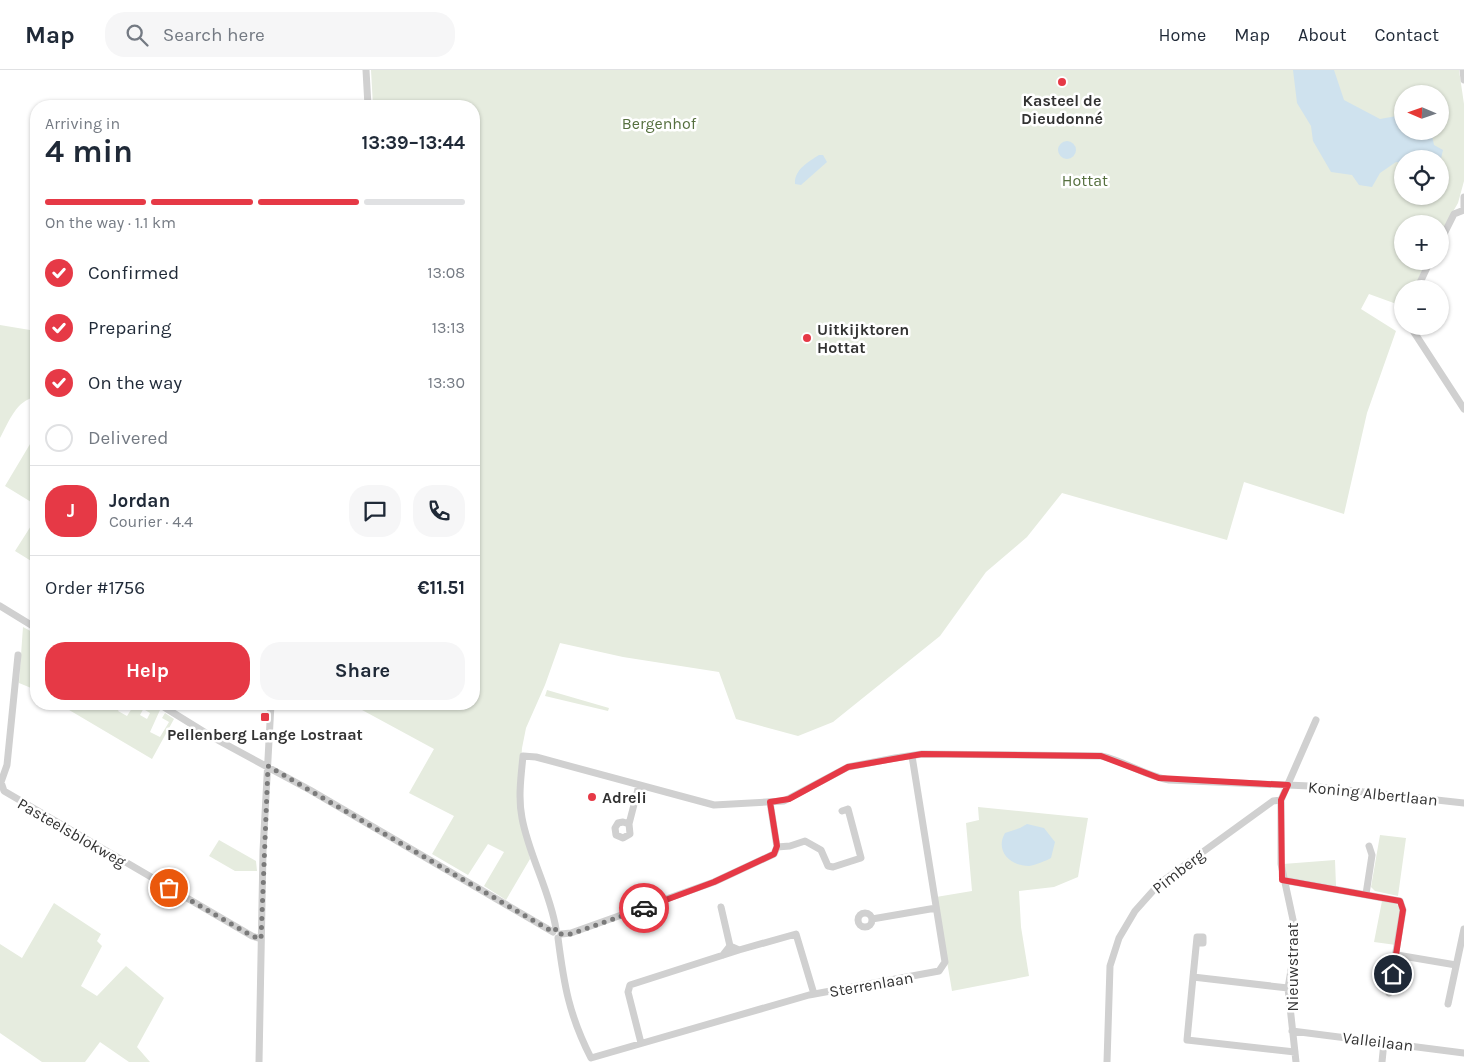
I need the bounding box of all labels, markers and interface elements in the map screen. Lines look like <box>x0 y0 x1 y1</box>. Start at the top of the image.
search box <box>105 12 455 57</box>
text: Map <box>25 21 75 49</box>
icon: search <box>123 21 151 49</box>
text: Search here <box>163 24 265 46</box>
text: Home <box>1158 24 1206 46</box>
text: Map <box>1234 24 1270 46</box>
text: About <box>1298 24 1347 46</box>
text: Contact <box>1375 24 1439 46</box>
marker: Kasteel de Dieudonné <box>1056 76 1068 88</box>
north arrow <box>1394 85 1449 140</box>
map controls <box>1394 85 1449 335</box>
place label: Kasteel de Dieudonné <box>1021 91 1103 128</box>
text: Arriving in <box>45 114 120 133</box>
park label: Bergenhof <box>622 114 697 133</box>
text: 13:39–13:44 <box>362 132 465 154</box>
text: 4 min <box>45 133 133 170</box>
button: locate <box>1394 150 1449 205</box>
park label: Hottat <box>1062 171 1108 190</box>
text: On the way · 1.1 km <box>45 213 176 232</box>
button: + <box>1394 215 1449 270</box>
icon: check <box>45 259 73 287</box>
text: Confirmed <box>88 262 179 284</box>
text: 13:08 <box>427 263 465 282</box>
button: − <box>1394 280 1449 335</box>
icon: check <box>45 314 73 342</box>
text: Preparing <box>88 317 171 339</box>
text: 13:13 <box>432 318 465 337</box>
place label: Uitkijktoren Hottat <box>817 320 909 357</box>
marker: Uitkijktoren Hottat <box>801 332 813 344</box>
icon: check <box>45 369 73 397</box>
text: On the way <box>88 372 182 394</box>
text: 13:30 <box>428 373 465 392</box>
text: Delivered <box>88 427 168 449</box>
button: chat <box>349 485 401 537</box>
button: phone <box>413 485 465 537</box>
text: Jordan <box>109 490 170 512</box>
text: J <box>67 500 75 522</box>
text: Courier · 4.4 <box>109 512 193 531</box>
text: Order #1756 <box>45 577 145 599</box>
text: €11.51 <box>417 577 465 599</box>
button: Help <box>45 642 250 700</box>
button: Share <box>260 642 465 700</box>
marker: Pellenberg Lange Lostraat <box>259 711 271 723</box>
place label: Pellenberg Lange Lostraat <box>167 725 363 744</box>
street label: Koning Albertlaan <box>1307 777 1439 810</box>
place label: Adreli <box>602 788 647 807</box>
marker: Adreli <box>586 791 598 803</box>
street label: Pasteelsblokweg <box>14 794 129 871</box>
street label: Pimberg <box>1148 845 1208 898</box>
pin <box>148 867 190 909</box>
icon: bag <box>155 874 183 902</box>
courier <box>619 883 669 933</box>
icon: car <box>630 894 658 922</box>
street label: Nieuwstraat <box>1283 922 1302 1012</box>
pin <box>1372 953 1414 995</box>
icon: home <box>1379 960 1407 988</box>
street label: Sterrenlaan <box>828 968 915 1001</box>
street label: Valleilaan <box>1342 1028 1414 1055</box>

